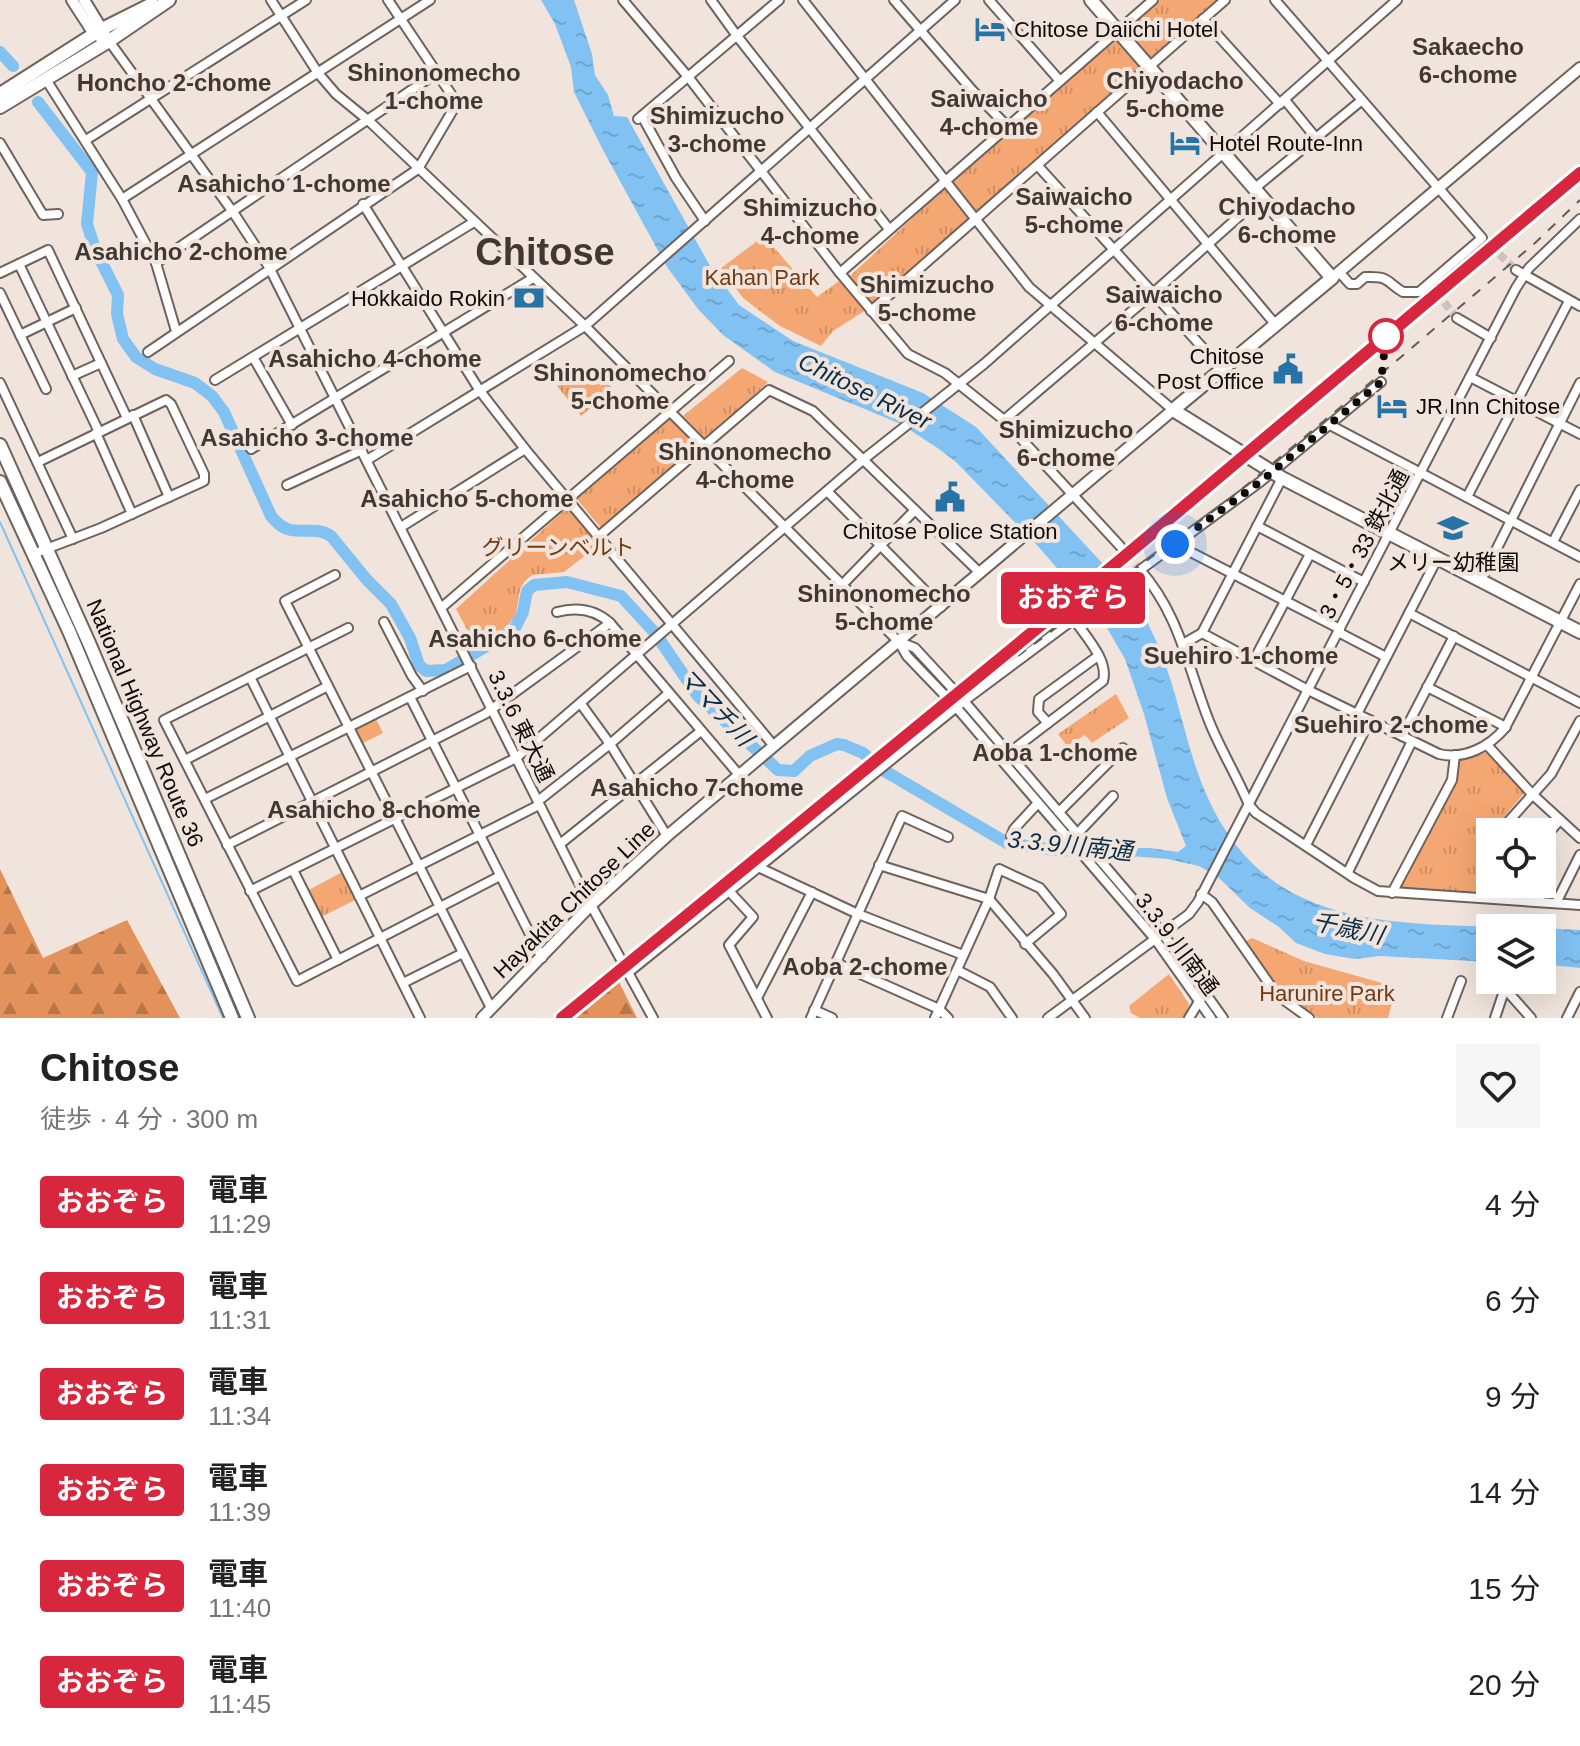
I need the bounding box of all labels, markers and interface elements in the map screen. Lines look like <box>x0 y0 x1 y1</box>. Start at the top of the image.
hotel icon: Chitose Daiichi Hotel <box>973 12 1007 46</box>
place label: Chitose Daiichi Hotel <box>1014 17 1218 42</box>
district label: Sakaecho 6-chome <box>1412 33 1524 88</box>
district label: Shinonomecho 1-chome <box>347 59 521 114</box>
district label: Chiyodacho 5-chome <box>1106 67 1244 122</box>
district label: Honcho 2-chome <box>77 69 271 96</box>
district label: Saiwaicho 4-chome <box>930 85 1048 140</box>
district label: Shimizucho 3-chome <box>650 102 784 157</box>
hotel icon: Hotel Route-Inn <box>1168 126 1202 160</box>
place label: Hotel Route-Inn <box>1209 131 1363 156</box>
district label: Asahicho 1-chome <box>177 170 391 197</box>
district label: Saiwaicho 5-chome <box>1015 183 1133 238</box>
district label: Chiyodacho 6-chome <box>1218 193 1356 248</box>
district label: Shimizucho 4-chome <box>743 194 877 249</box>
district label: Chitose <box>475 231 615 273</box>
district label: Asahicho 2-chome <box>74 238 288 265</box>
park label: Kahan Park <box>705 265 820 290</box>
district label: Shimizucho 5-chome <box>860 271 994 326</box>
bank icon: Hokkaido Rokin <box>512 281 546 315</box>
district label: Saiwaicho 6-chome <box>1105 281 1223 336</box>
place label: Hokkaido Rokin <box>351 286 505 311</box>
unlabelled marker <box>1369 319 1403 353</box>
place label: Chitose Post Office <box>1157 344 1264 394</box>
district label: Asahicho 4-chome <box>268 345 482 372</box>
water label: Chitose River <box>794 347 937 435</box>
public building icon: Chitose Post Office <box>1271 352 1305 386</box>
district label: Shinonomecho 5-chome <box>533 359 707 414</box>
hotel icon: JR Inn Chitose <box>1375 389 1409 423</box>
place label: JR Inn Chitose <box>1416 394 1560 419</box>
district label: Shimizucho 6-chome <box>999 416 1133 471</box>
district label: Asahicho 3-chome <box>200 424 414 451</box>
district label: Shinonomecho 4-chome <box>658 438 832 493</box>
street label: 3・5・33 鉄北通 <box>1314 465 1414 623</box>
public building icon: Chitose Police Station <box>933 480 967 514</box>
district label: Asahicho 5-chome <box>360 485 574 512</box>
school or university icon: メリー幼稚園 <box>1436 511 1470 545</box>
place label: Chitose Police Station <box>842 519 1058 544</box>
your location <box>1155 524 1195 564</box>
park label: グリーンベルト <box>482 535 634 560</box>
place label: メリー幼稚園 <box>1387 550 1519 575</box>
line badge: おおぞら <box>1017 572 1129 624</box>
district label: Shinonomecho 5-chome <box>797 580 971 635</box>
text: おおぞら <box>1017 582 1129 613</box>
street label: National Highway Route 36 <box>81 595 209 851</box>
district label: Asahicho 6-chome <box>428 625 642 652</box>
district label: Suehiro 1-chome <box>1144 642 1338 669</box>
water label: ママチ川 <box>673 663 761 754</box>
street label: 3.3.6 東大通 <box>483 666 559 786</box>
district label: Suehiro 2-chome <box>1294 711 1488 738</box>
district label: Aoba 1-chome <box>972 739 1138 766</box>
district label: Asahicho 7-chome <box>590 774 804 801</box>
district label: Asahicho 8-chome <box>267 796 481 823</box>
street label: Hayakita Chitose Line <box>488 817 660 983</box>
map controls <box>1476 818 1556 994</box>
button: locate <box>1476 818 1556 898</box>
water label: 3.3.9川南通 <box>1006 825 1137 865</box>
street label: 3.3.9 川南通 <box>1131 888 1223 1000</box>
water label: 千歳川 <box>1310 907 1389 949</box>
button: layers <box>1476 914 1556 994</box>
district label: Aoba 2-chome <box>782 953 948 980</box>
park label: Harunire Park <box>1259 981 1396 1006</box>
button: heart <box>1456 1044 1540 1128</box>
text: Chitose <box>40 1047 179 1089</box>
text: 徒歩 · 4 分 · 300 m <box>40 1104 258 1134</box>
text: 電車 <box>208 1173 268 1206</box>
text: おおぞら <box>56 1186 168 1217</box>
text: 4 分 <box>1485 1188 1540 1221</box>
text: 11:29 <box>208 1209 271 1239</box>
text: 電車 <box>208 1269 268 1302</box>
text: おおぞら <box>56 1282 168 1313</box>
text: 6 分 <box>1485 1284 1540 1317</box>
text: 11:31 <box>208 1305 271 1335</box>
text: 電車 <box>208 1365 268 1398</box>
text: おおぞら <box>56 1378 168 1409</box>
text: 9 分 <box>1485 1380 1540 1413</box>
text: 11:34 <box>208 1401 271 1431</box>
text: 電車 <box>208 1461 268 1494</box>
text: おおぞら <box>56 1474 168 1505</box>
text: 14 分 <box>1468 1476 1540 1509</box>
text: 11:39 <box>208 1497 271 1527</box>
text: 電車 <box>208 1557 268 1590</box>
text: おおぞら <box>56 1570 168 1601</box>
text: 15 分 <box>1468 1572 1540 1605</box>
text: 11:40 <box>208 1593 271 1623</box>
text: 電車 <box>208 1653 268 1686</box>
text: おおぞら <box>56 1666 168 1697</box>
text: 20 分 <box>1468 1668 1540 1701</box>
text: 11:45 <box>208 1689 271 1719</box>

